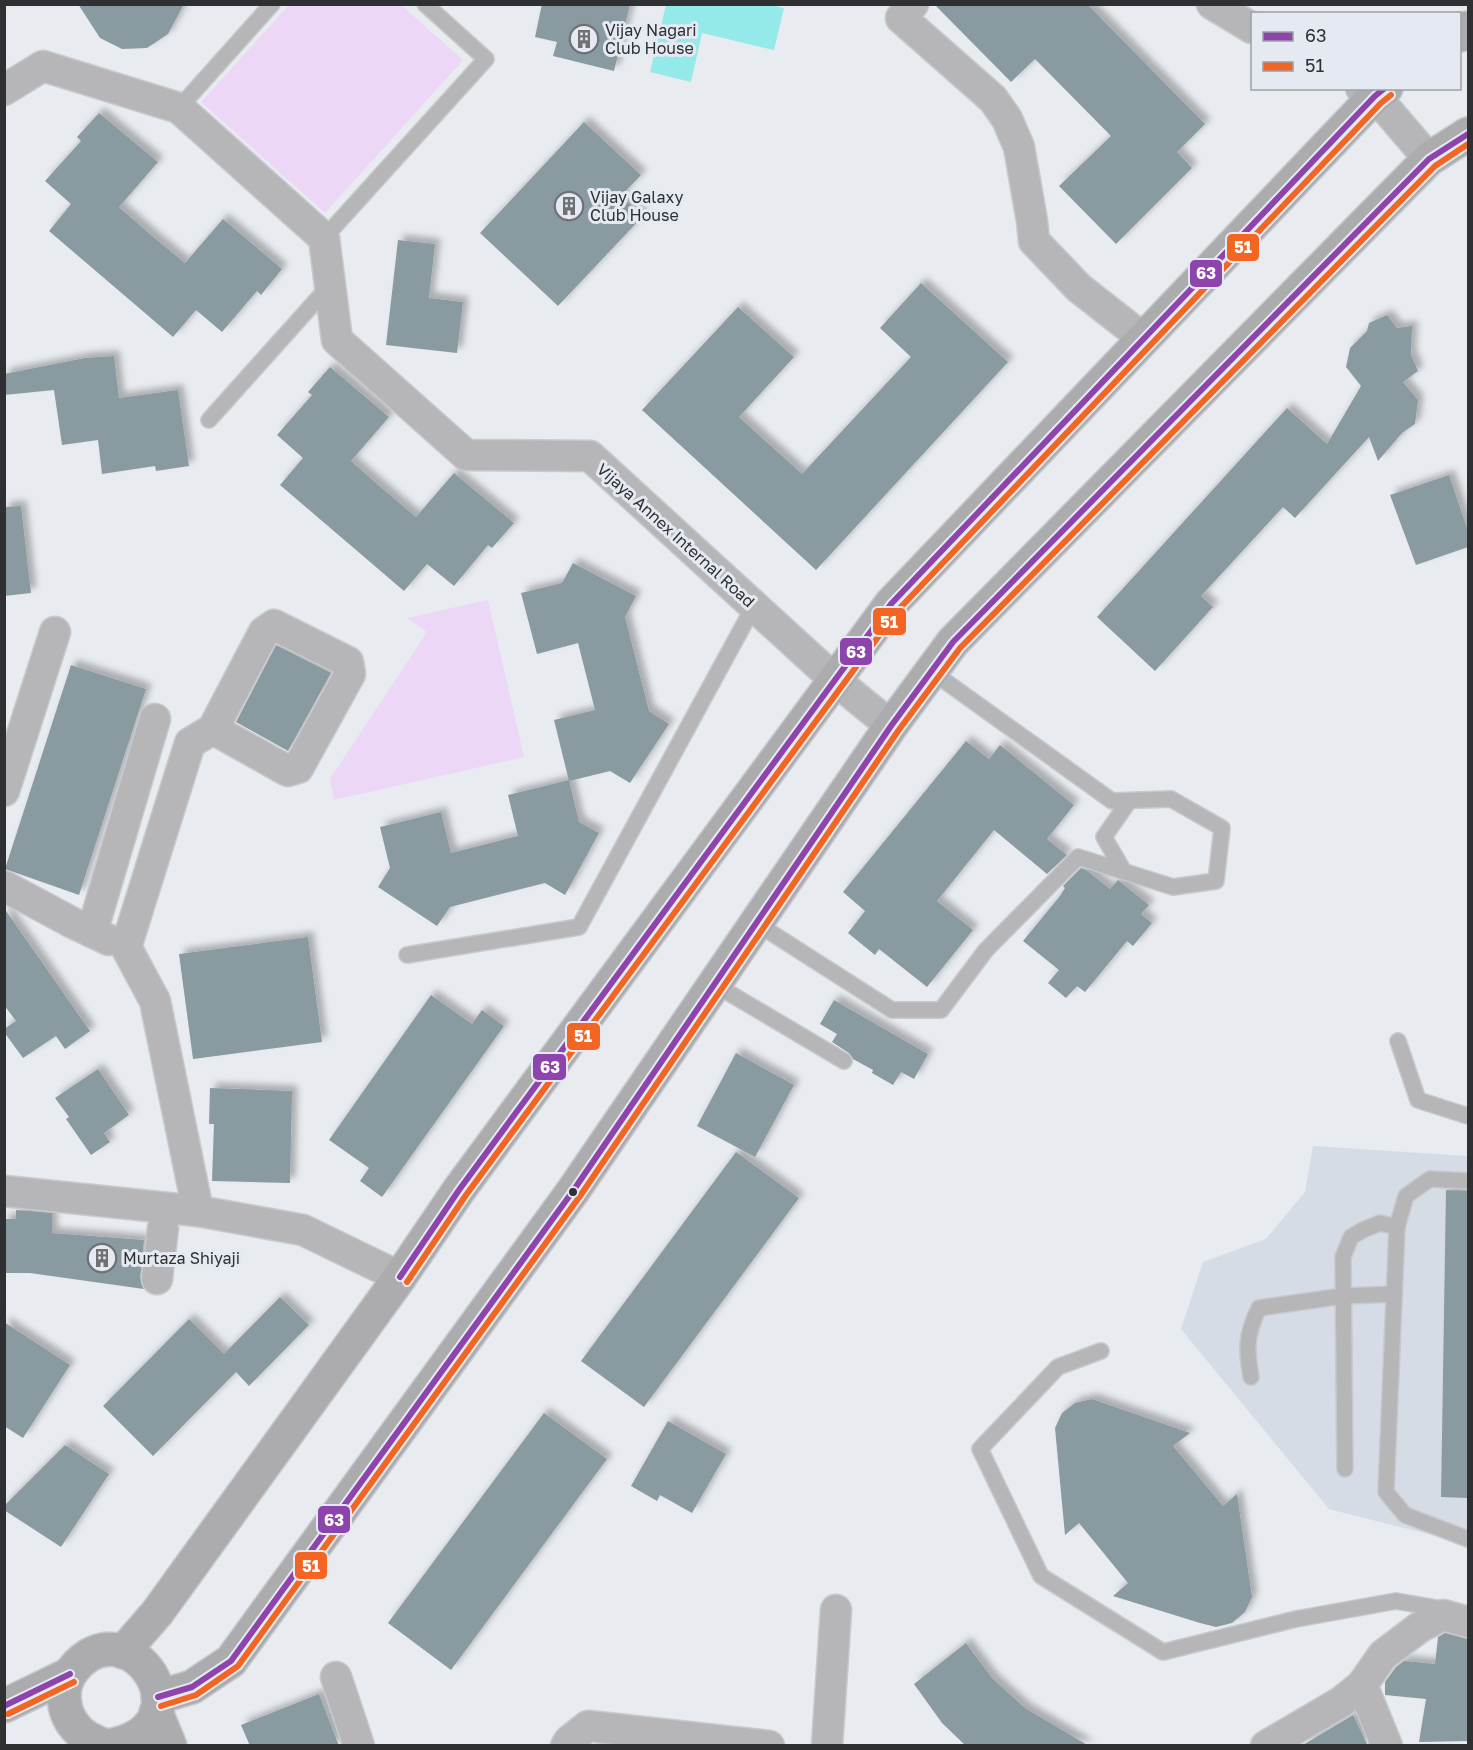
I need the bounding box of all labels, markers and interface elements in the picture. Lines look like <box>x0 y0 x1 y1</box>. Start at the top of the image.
legend <box>1251 12 1461 90</box>
place label: Vijay Nagari Club House <box>605 20 697 58</box>
building icon: Vijay Nagari Club House <box>568 23 600 55</box>
text: 63 <box>1305 24 1326 46</box>
text: 51 <box>1305 54 1324 76</box>
place label: Vijay Galaxy Club House <box>590 187 683 225</box>
building icon: Vijay Galaxy Club House <box>553 190 585 222</box>
line badge: 51 <box>1226 233 1260 262</box>
text: 51 <box>1234 237 1252 257</box>
line badge: 63 <box>1189 259 1223 288</box>
text: 63 <box>1196 263 1216 283</box>
street label: Vijaya Annex Internal Road <box>593 459 759 611</box>
line badge: 51 <box>872 607 907 636</box>
text: 51 <box>880 612 898 632</box>
line badge: 63 <box>839 637 873 666</box>
text: 63 <box>846 642 866 662</box>
line badge: 51 <box>566 1022 601 1051</box>
text: 51 <box>574 1026 592 1046</box>
line badge: 63 <box>532 1053 567 1081</box>
text: 63 <box>540 1057 560 1077</box>
unlabelled marker <box>567 1186 579 1198</box>
building icon: Murtaza Shiyaji <box>86 1242 118 1274</box>
place label: Murtaza Shiyaji <box>123 1248 240 1268</box>
line badge: 63 <box>317 1505 351 1534</box>
text: 63 <box>324 1510 344 1530</box>
line badge: 51 <box>294 1551 328 1580</box>
text: 51 <box>302 1556 320 1576</box>

